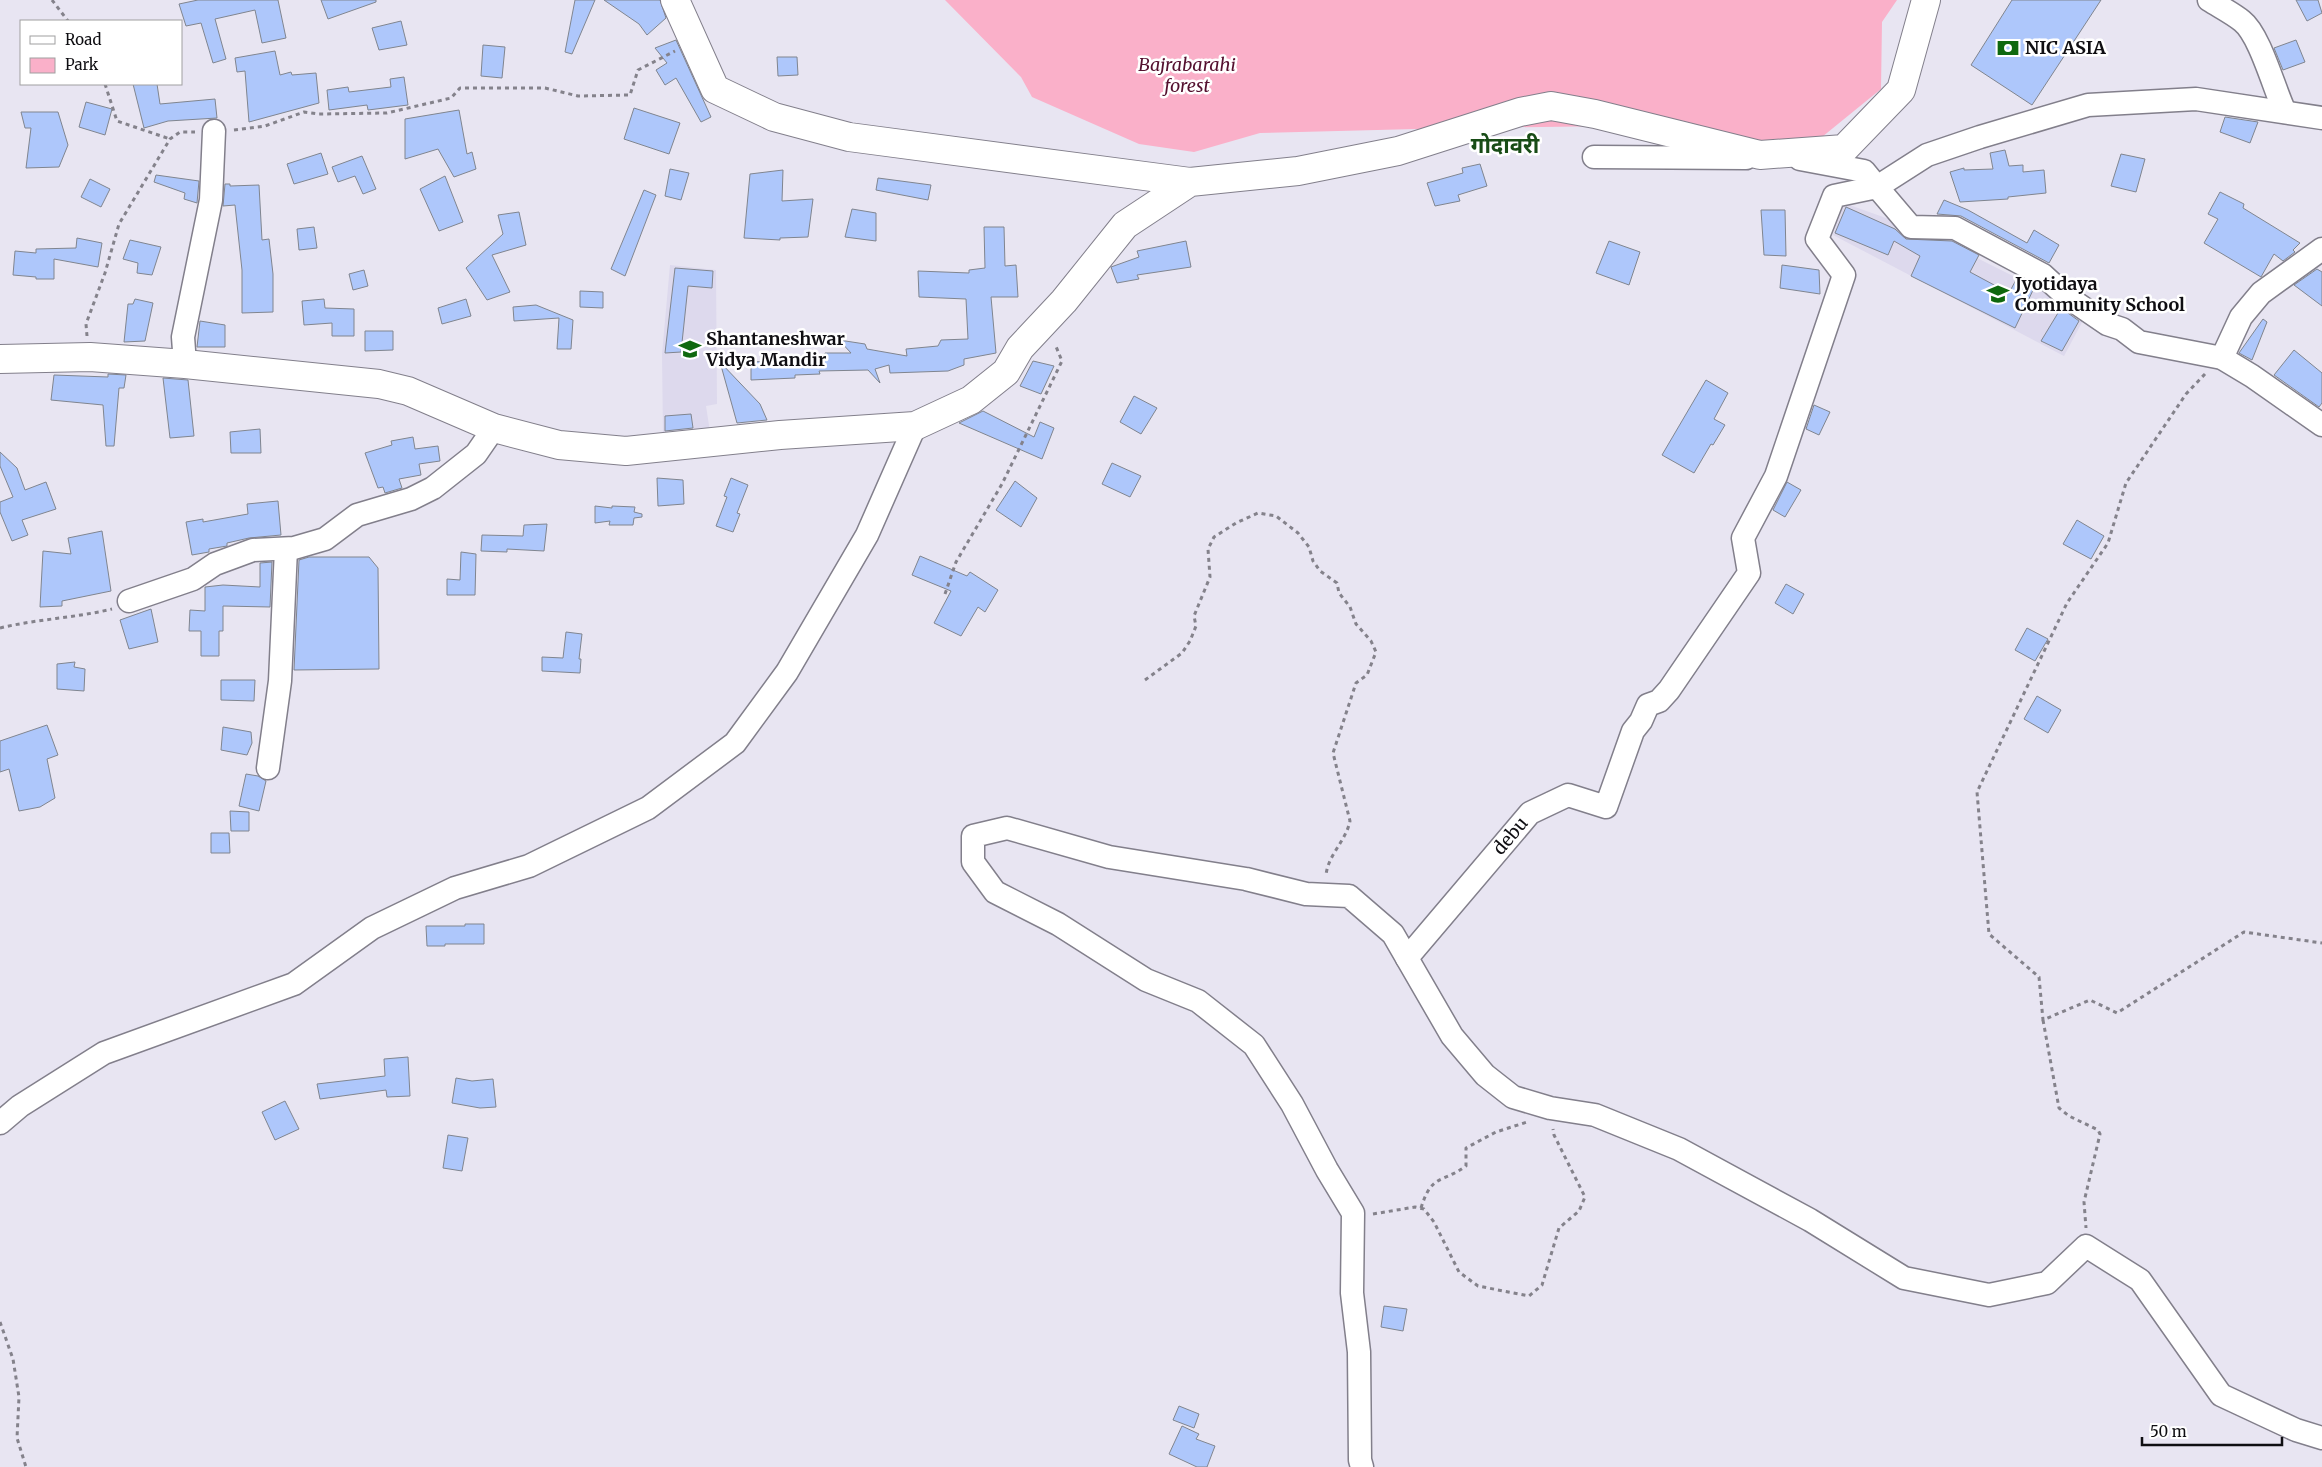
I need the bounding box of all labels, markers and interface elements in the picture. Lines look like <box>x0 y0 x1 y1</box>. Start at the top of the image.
legend <box>20 20 182 85</box>
text: Road <box>65 30 101 49</box>
bank icon: NIC ASIA <box>1995 35 2021 61</box>
place label: NIC ASIA <box>2025 36 2106 59</box>
park label: Bajrabarahi forest <box>1138 53 1236 97</box>
text: Park <box>65 55 99 74</box>
district label: गोदावरी <box>1471 131 1540 159</box>
place label: Jyotidaya Community School <box>2014 272 2185 316</box>
school or university icon: Jyotidaya Community School <box>1985 281 2011 307</box>
place label: Shantaneshwar Vidya Mandir <box>705 327 845 371</box>
school or university icon: Shantaneshwar Vidya Mandir <box>677 336 703 362</box>
street label: debu <box>1488 812 1533 859</box>
scale bar <box>2142 1414 2282 1446</box>
text: 50 m <box>2150 1422 2187 1441</box>

